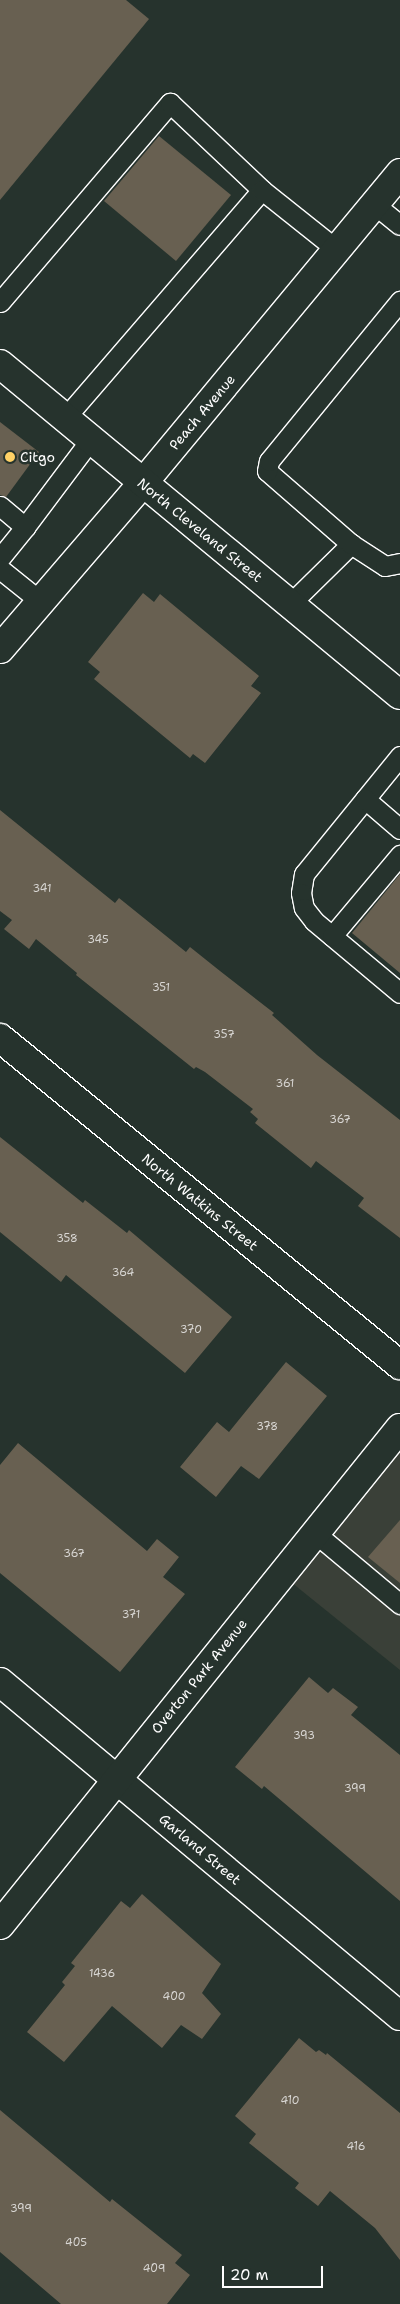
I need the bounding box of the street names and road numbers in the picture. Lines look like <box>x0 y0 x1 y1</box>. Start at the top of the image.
street label: Peach Avenue <box>165 371 239 453</box>
street label: North Cleveland Street <box>134 474 266 586</box>
street label: North Watkins Street <box>139 1150 261 1254</box>
street label: Overton Park Avenue <box>148 1615 250 1737</box>
street label: Garland Street <box>156 1810 244 1888</box>

